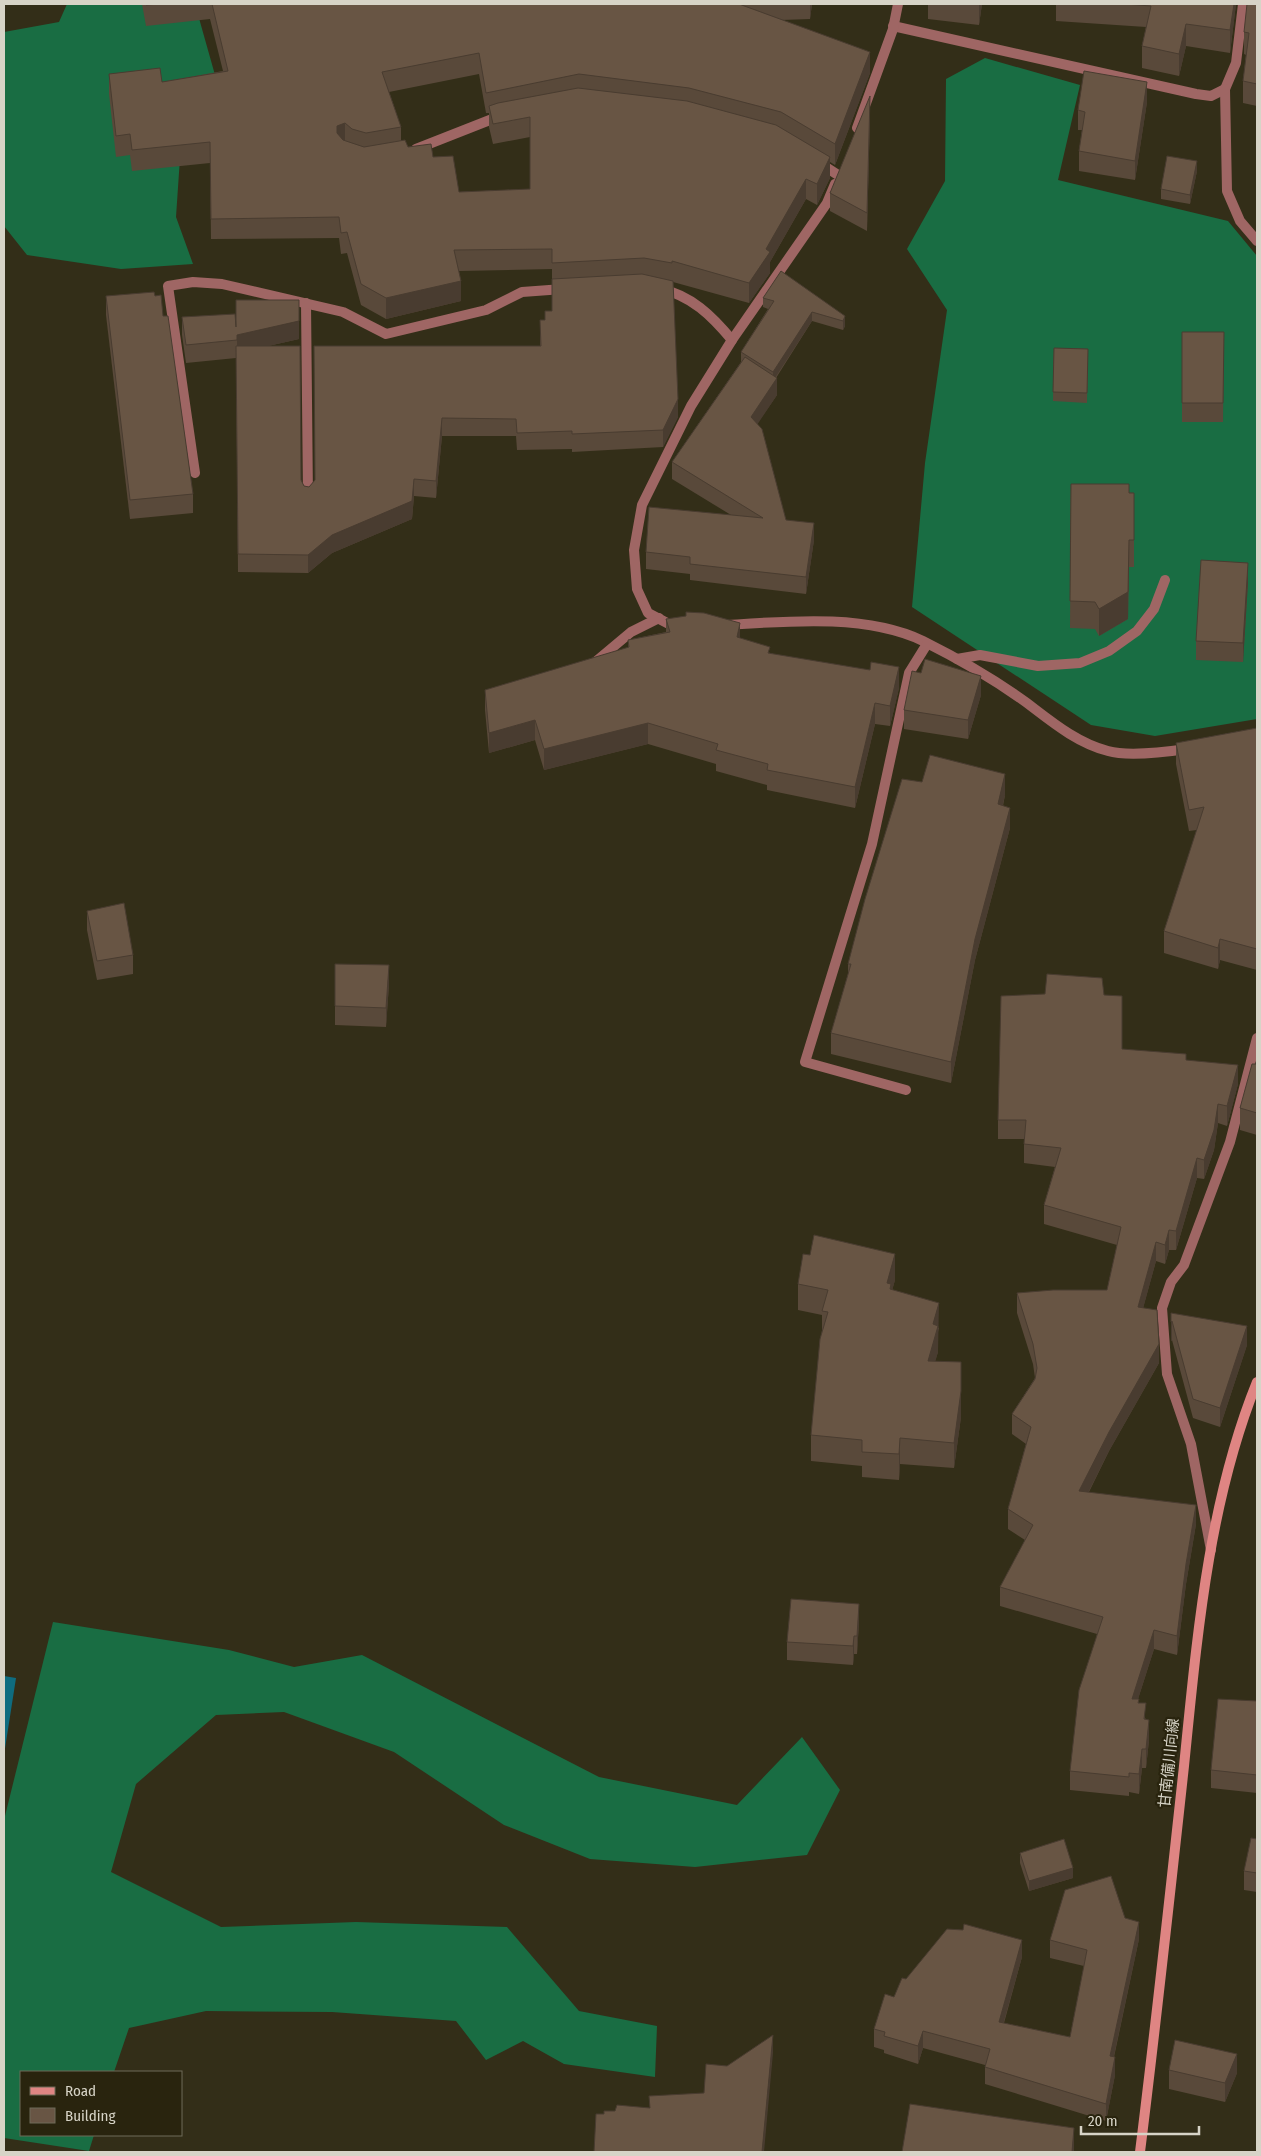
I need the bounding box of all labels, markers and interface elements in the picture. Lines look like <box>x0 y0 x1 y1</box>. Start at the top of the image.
street label: 甘南備川向線 <box>1155 1717 1183 1809</box>
legend <box>20 2071 182 2136</box>
text: Road <box>65 2082 96 2100</box>
scale bar <box>1081 2104 1198 2136</box>
text: Building <box>65 2107 116 2125</box>
text: 20 m <box>1088 2112 1118 2130</box>

